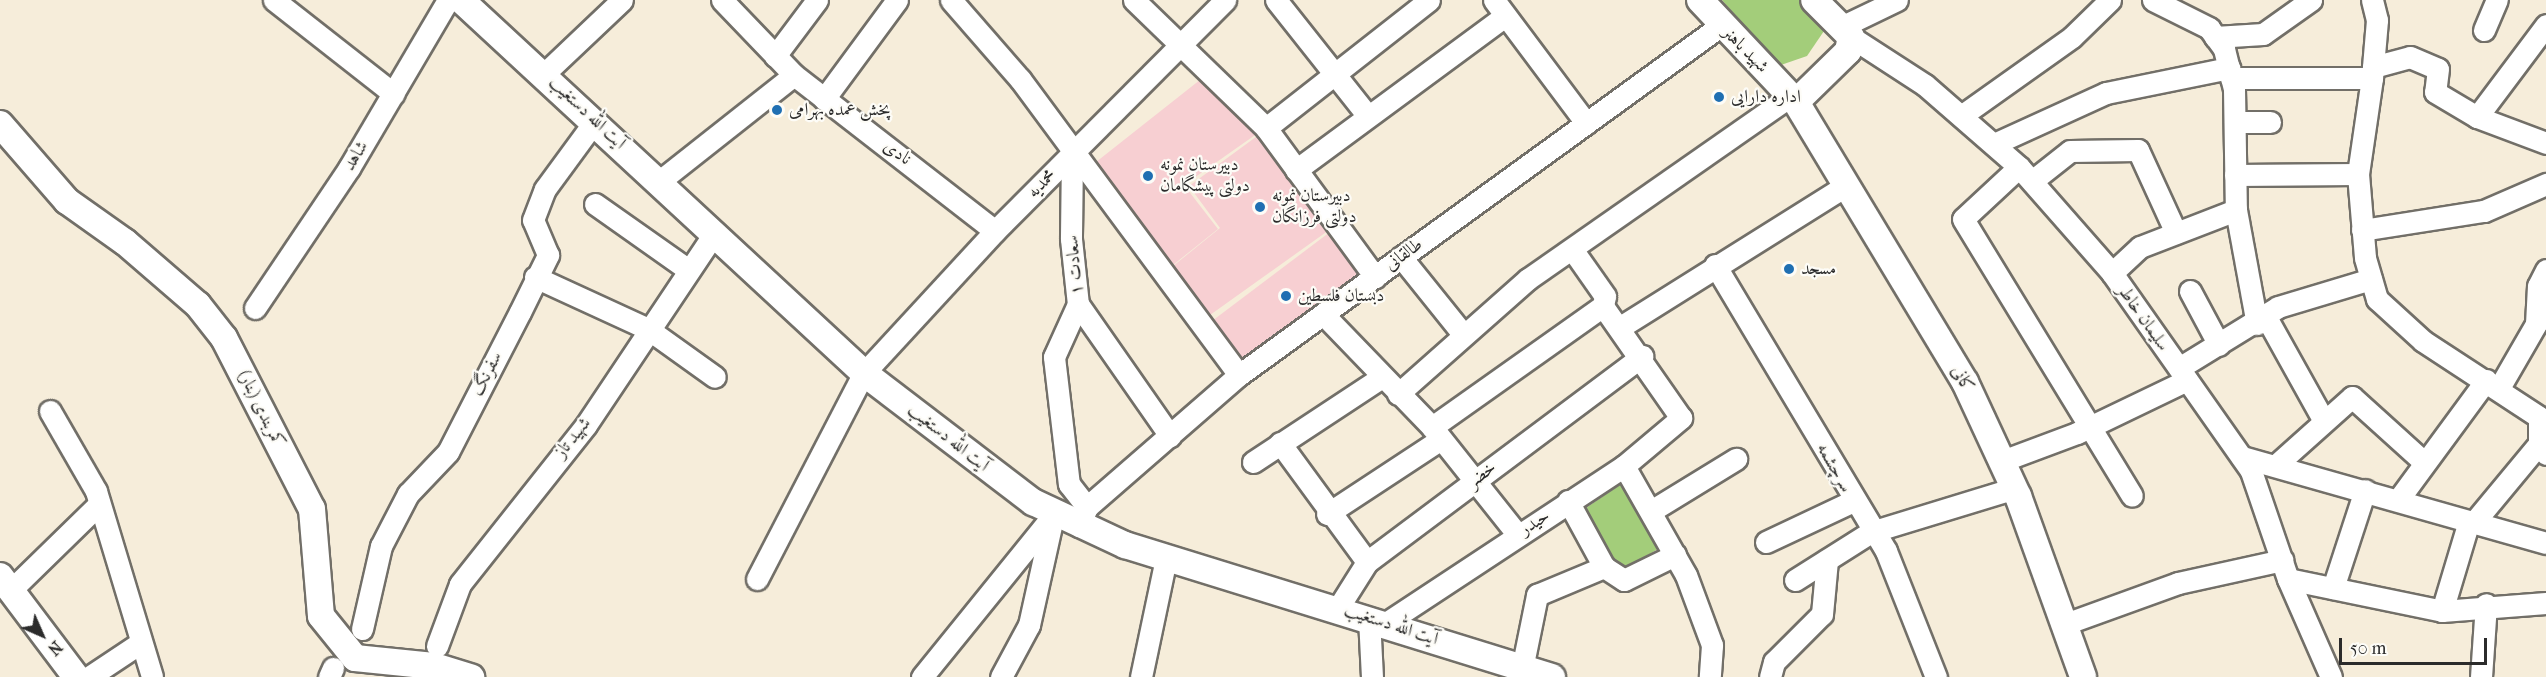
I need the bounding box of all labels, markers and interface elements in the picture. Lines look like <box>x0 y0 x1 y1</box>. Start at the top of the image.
street label: شهید باهنر <box>1717 22 1773 78</box>
street label: آیت الله دستغیب <box>544 72 630 154</box>
place label: اداره دارایی <box>1731 86 1801 108</box>
marker: اداره دارایی <box>1712 90 1726 104</box>
place label: پخش عمده بهرامی <box>789 99 891 121</box>
marker: پخش عمده بهرامی <box>770 103 784 117</box>
street label: نادی <box>879 136 915 170</box>
street label: شاهد <box>339 137 373 175</box>
place label: دبیرستان نمونه دولتی پیشگامان <box>1160 155 1250 198</box>
street label: محمدیه <box>1023 165 1061 203</box>
marker: دبیرستان نمونه دولتی پیشگامان <box>1141 169 1155 183</box>
place label: دبیرستان نمونه دولتی فرزانگان <box>1272 186 1357 228</box>
marker: دبیرستان نمونه دولتی فرزانگان <box>1253 200 1267 214</box>
street label: سعادت ۱ <box>1062 234 1088 296</box>
street label: طالقانی <box>1381 234 1427 276</box>
place label: مسجد <box>1801 258 1836 280</box>
marker: مسجد <box>1782 262 1796 276</box>
street label: سلیمان خاطر <box>2112 281 2174 355</box>
place label: دبستان فلسطین <box>1298 285 1384 307</box>
marker: دبستان فلسطین <box>1279 289 1293 303</box>
street label: سفرنگ <box>467 348 507 400</box>
street label: کانی <box>1946 362 1978 396</box>
street label: کمربندی (بنار) <box>233 367 289 451</box>
street label: آیت الله دستغیب <box>903 399 993 477</box>
street label: شهید تاز <box>550 413 596 463</box>
street label: سرچشمه <box>1811 440 1857 496</box>
street label: خضر <box>1463 457 1501 493</box>
street label: حیدر <box>1516 505 1554 541</box>
street label: آیت الله دستغیب <box>1341 600 1441 650</box>
north arrow <box>12 605 72 665</box>
scale bar <box>2342 626 2490 664</box>
text: N <box>44 637 66 659</box>
text: 50 m <box>2350 638 2386 659</box>

